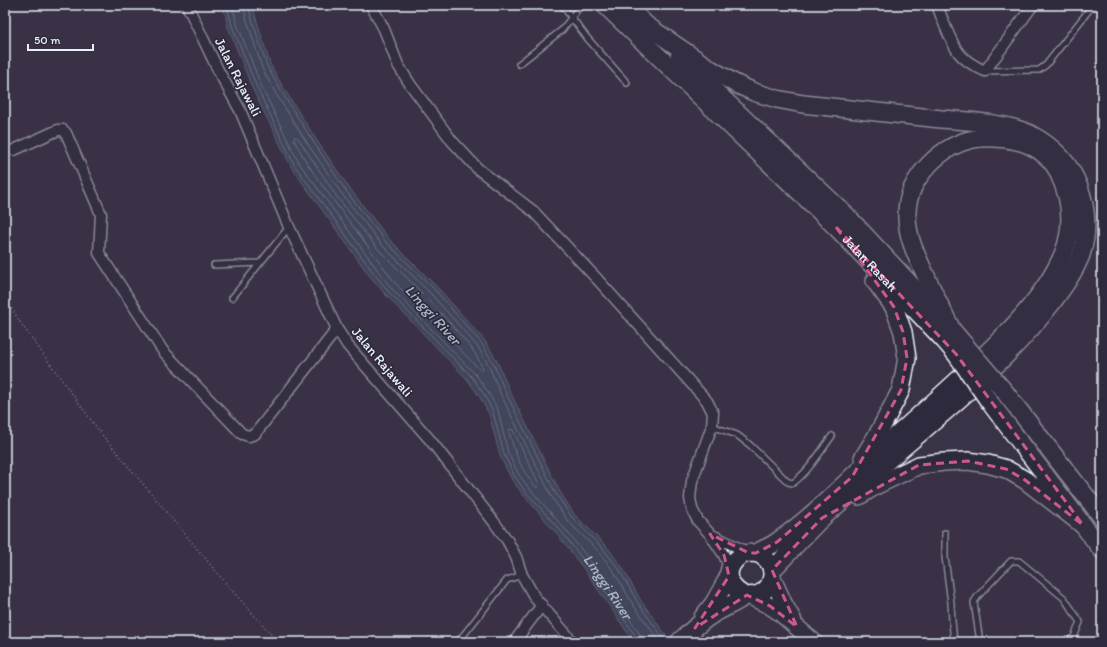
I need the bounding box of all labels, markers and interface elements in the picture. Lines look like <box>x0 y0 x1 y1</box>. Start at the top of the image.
scale bar <box>28 26 93 52</box>
text: 50 m <box>34 33 60 47</box>
street label: Jalan Rajawali <box>211 35 265 119</box>
street label: Jalan Rasah <box>839 231 902 295</box>
water label: Linggi River <box>401 281 466 351</box>
street label: Jalan Rajawali <box>348 324 416 400</box>
water label: Linggi River <box>579 550 638 625</box>

